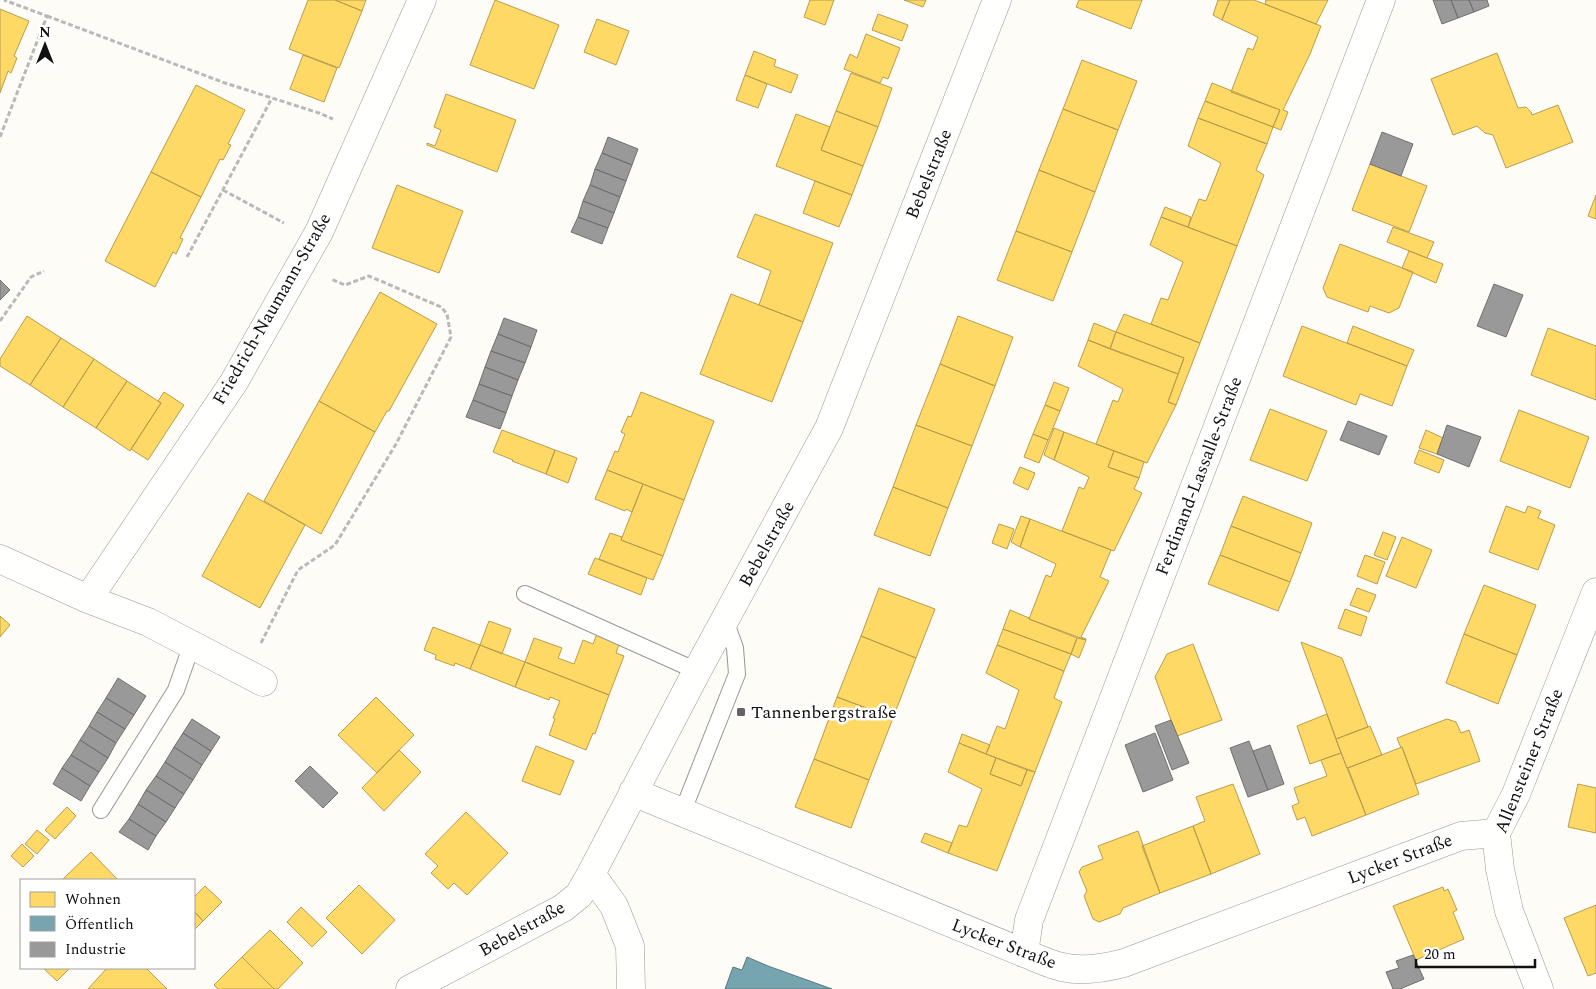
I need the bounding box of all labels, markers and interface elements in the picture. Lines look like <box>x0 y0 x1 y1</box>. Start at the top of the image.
north arrow <box>20 20 70 70</box>
text: N <box>39 22 51 43</box>
street label: Bebelstraße <box>899 125 959 223</box>
street label: Friedrich-Naumann-Straße <box>206 208 338 410</box>
street label: Ferdinand-Lassalle-Straße <box>1149 373 1249 579</box>
street label: Bebelstraße <box>732 496 802 592</box>
street label: Allensteiner Straße <box>1488 684 1570 838</box>
place label: Tannenbergstraße <box>751 699 897 726</box>
marker: Tannenbergstraße <box>735 706 747 718</box>
street label: Lycker Straße <box>1344 827 1456 891</box>
legend <box>20 879 195 969</box>
text: Wohnen <box>65 888 121 911</box>
street label: Bebelstraße <box>474 894 570 964</box>
street label: Lycker Straße <box>948 912 1060 976</box>
text: Öffentlich <box>65 913 134 936</box>
scale bar <box>1416 936 1535 968</box>
text: Industrie <box>65 938 126 961</box>
text: 20 m <box>1424 943 1456 966</box>

